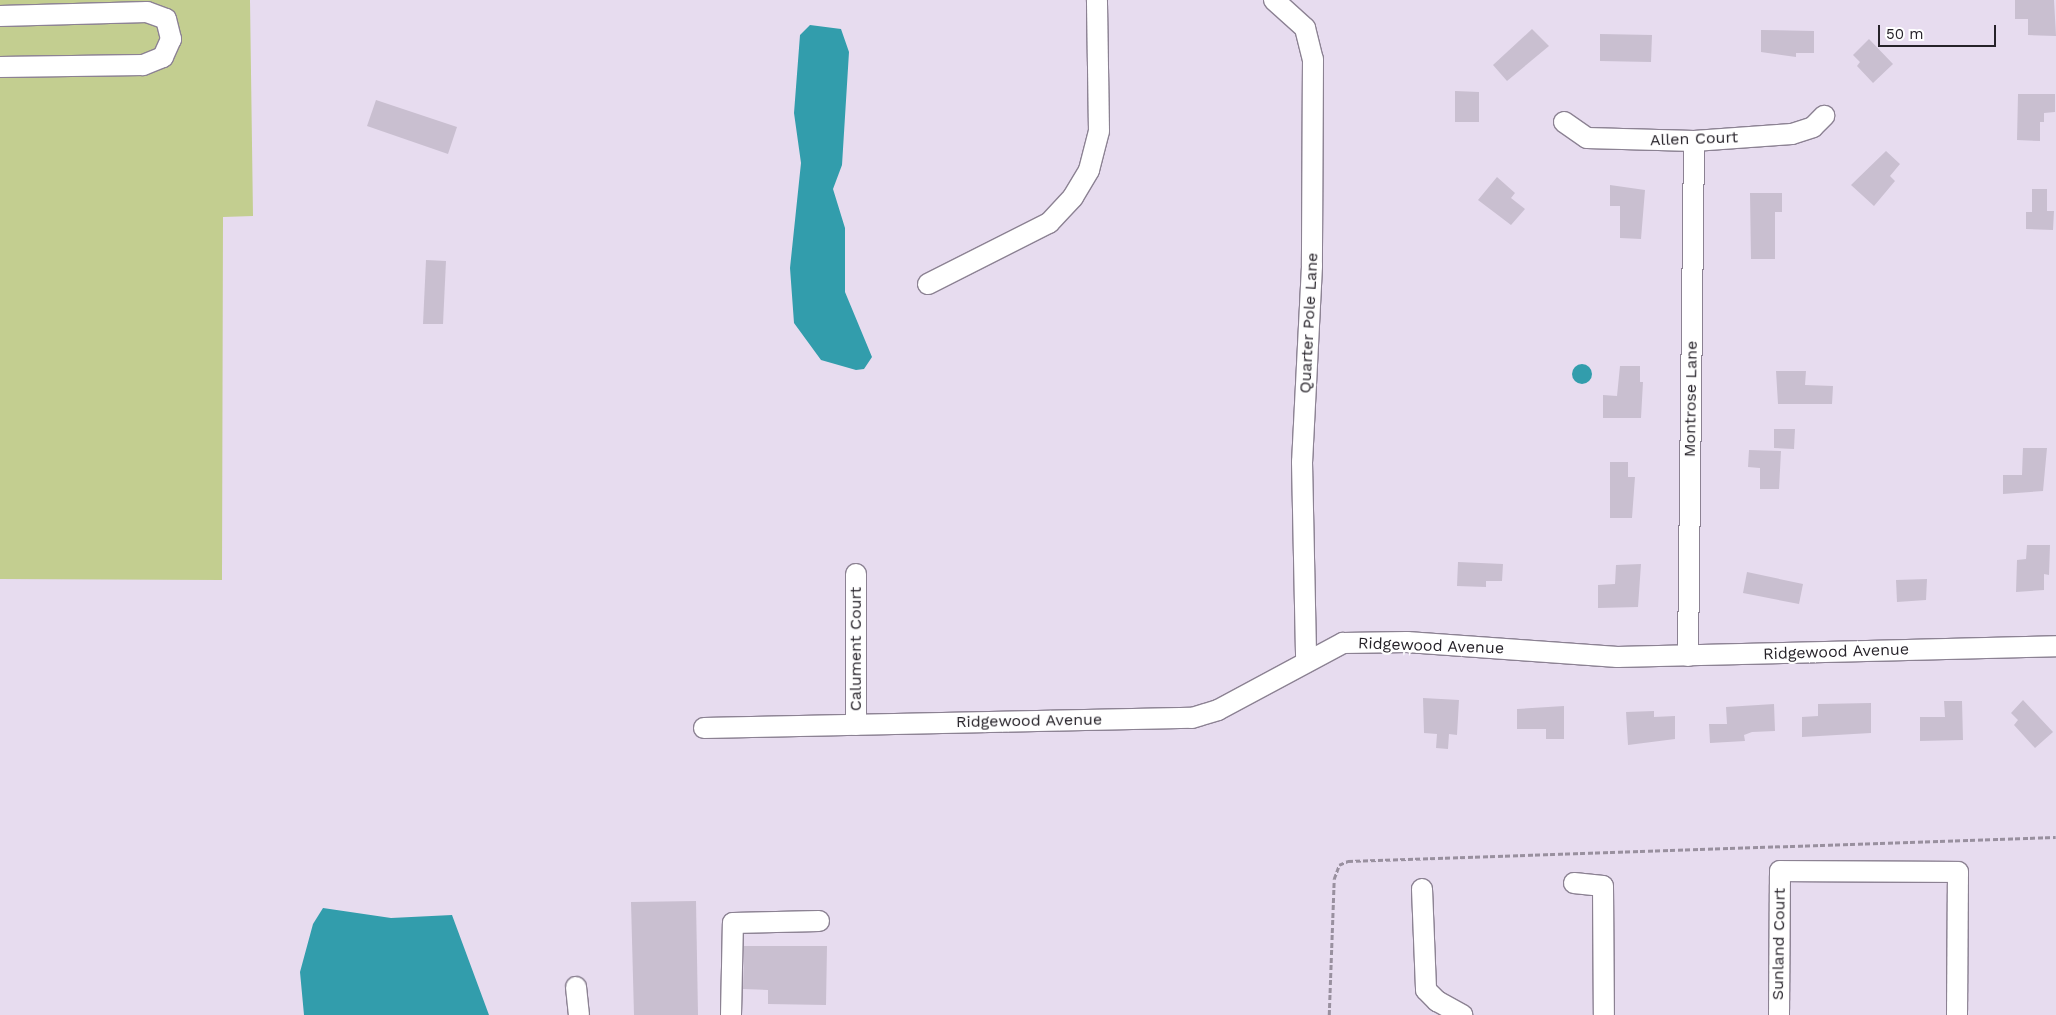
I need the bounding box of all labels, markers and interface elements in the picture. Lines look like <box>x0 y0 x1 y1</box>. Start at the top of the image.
scale bar <box>1881 15 1998 47</box>
text: 50 m <box>1886 25 1923 43</box>
street label: Allen Court <box>1650 128 1738 150</box>
street label: Quarter Pole Lane <box>1296 252 1322 394</box>
street label: Montrose Lane <box>1680 341 1702 457</box>
street label: Calument Court <box>846 587 866 711</box>
street label: Ridgewood Avenue <box>1357 634 1505 658</box>
street label: Ridgewood Avenue <box>1762 640 1910 664</box>
street label: Ridgewood Avenue <box>955 710 1103 732</box>
street label: Sunland Court <box>1768 888 1790 1000</box>

